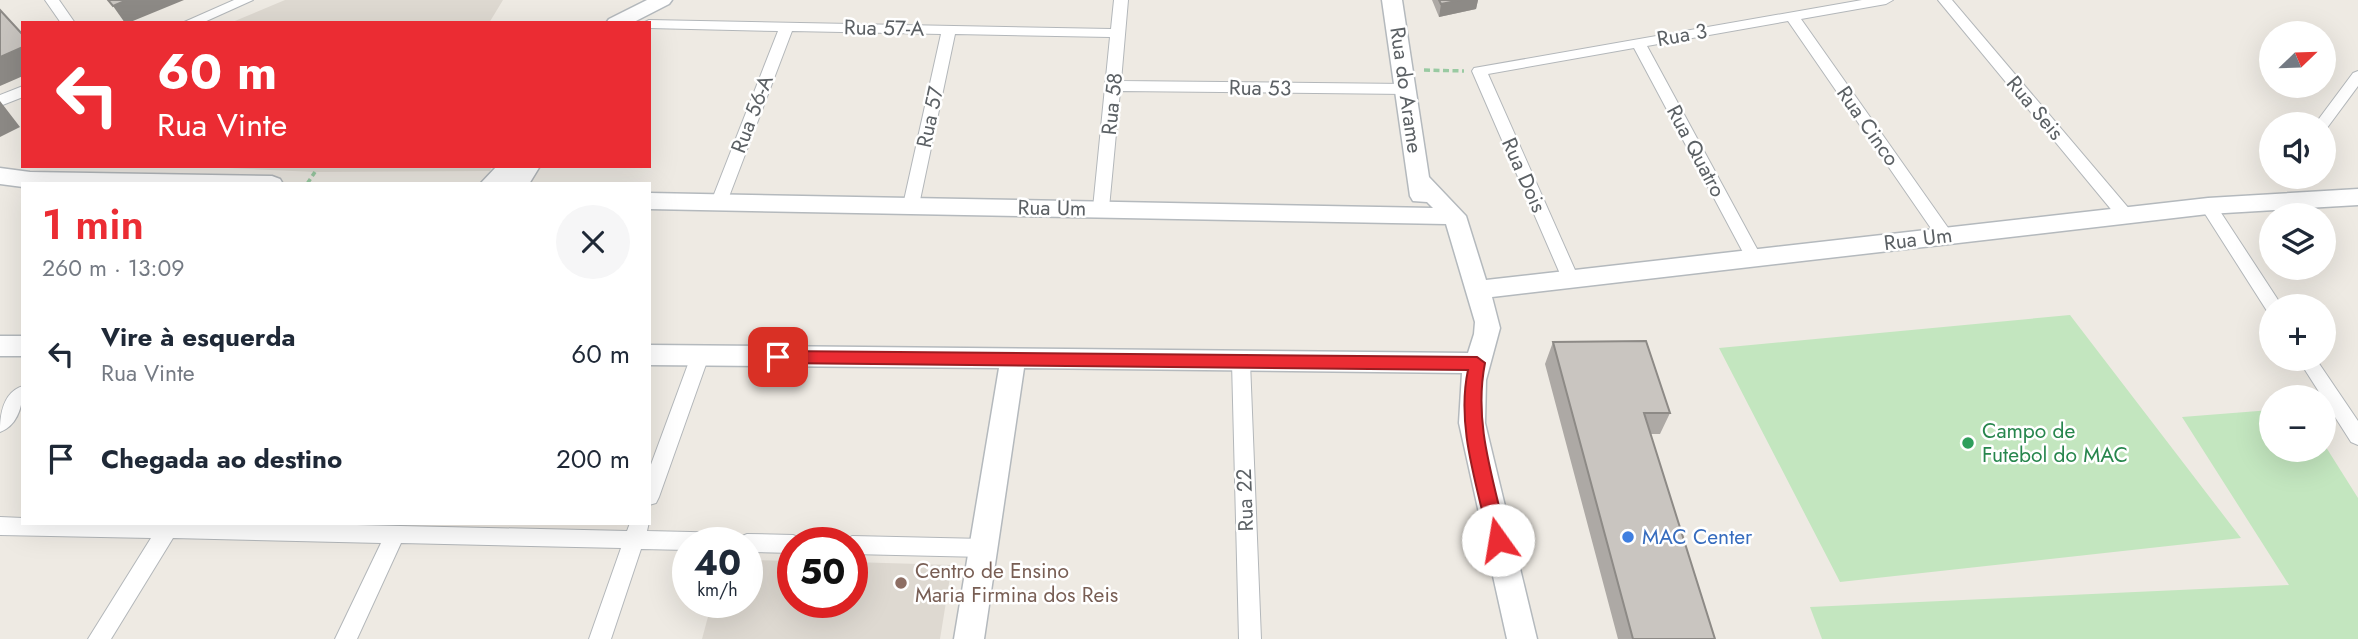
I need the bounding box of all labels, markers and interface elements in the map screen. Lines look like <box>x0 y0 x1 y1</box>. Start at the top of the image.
street label: Rua 57-A <box>844 12 925 44</box>
street label: Rua 3 <box>1654 16 1710 54</box>
north arrow <box>2259 21 2336 98</box>
map controls <box>2259 21 2336 462</box>
street label: Rua do Arame <box>1382 25 1430 155</box>
text: 60 m <box>157 37 277 107</box>
icon: left <box>42 49 133 140</box>
street label: Rua Seis <box>1999 69 2071 147</box>
street label: Rua 56-A <box>723 71 781 157</box>
street label: Rua 58 <box>1094 71 1130 137</box>
street label: Rua 53 <box>1228 72 1292 104</box>
street label: Rua Cinco <box>1829 80 1907 172</box>
street label: Rua 57 <box>909 84 951 150</box>
street label: Rua Quatro <box>1659 100 1733 202</box>
text: Rua Vinte <box>157 102 287 148</box>
button: sound <box>2259 112 2336 189</box>
street label: Rua Dois <box>1494 133 1554 217</box>
street label: Rua Um <box>1017 192 1087 224</box>
text: 1 min <box>42 194 144 255</box>
button: layers <box>2259 203 2336 280</box>
button: close <box>556 205 630 279</box>
street label: Rua Um <box>1882 220 1954 258</box>
text: 260 m · 13:09 <box>42 251 185 285</box>
button: + <box>2259 294 2336 371</box>
text: Vire à esquerda <box>101 318 296 356</box>
pin <box>748 327 808 387</box>
icon: left <box>42 335 80 373</box>
text: 60 m <box>571 335 630 373</box>
icon: arrive <box>759 338 797 376</box>
text: Rua Vinte <box>101 356 195 390</box>
button: − <box>2259 385 2336 462</box>
place label: Campo de Futebol do MAC <box>1982 416 2128 470</box>
marker: Campo de Futebol do MAC <box>1960 435 1976 451</box>
icon: arrive <box>42 440 80 478</box>
text: Chegada ao destino <box>101 440 342 478</box>
text: 200 m <box>556 440 630 478</box>
street label: Rua 22 <box>1229 468 1261 532</box>
position arrow <box>1461 503 1535 577</box>
place label: MAC Center <box>1642 522 1753 552</box>
speed limit sign: 50 <box>777 527 868 618</box>
marker: MAC Center <box>1620 529 1636 545</box>
text: 40 <box>694 538 741 588</box>
place label: Centro de Ensino Maria Firmina dos Reis <box>915 556 1118 610</box>
marker: Centro de Ensino Maria Firmina dos Reis <box>893 575 909 591</box>
text: km/h <box>697 577 738 603</box>

